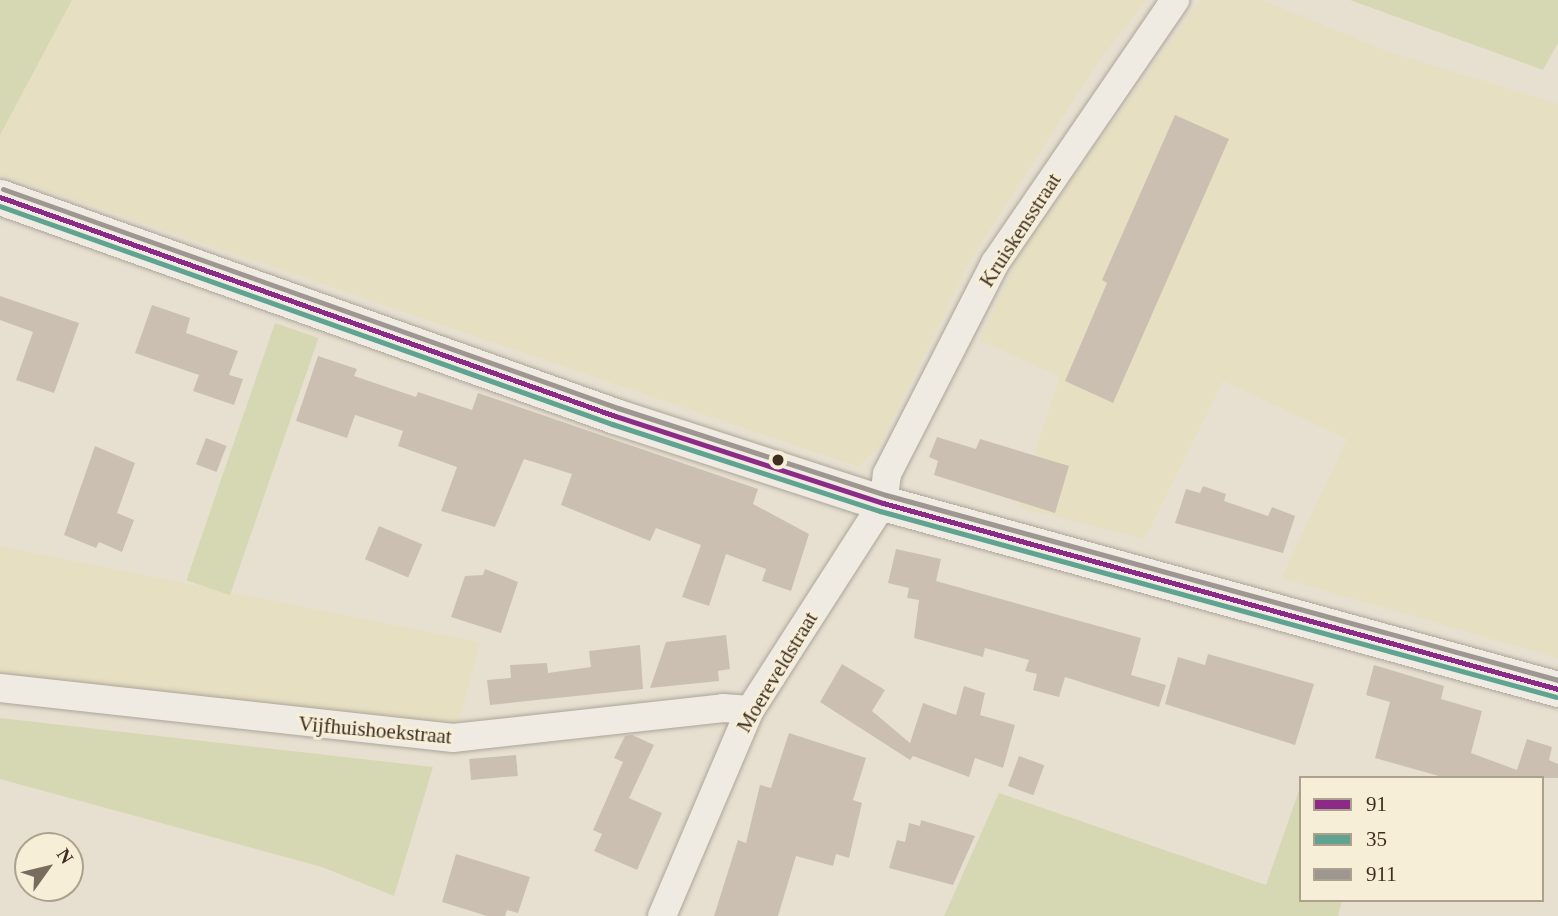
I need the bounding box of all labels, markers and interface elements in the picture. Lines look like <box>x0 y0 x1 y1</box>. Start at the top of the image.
street label: Kruiskensstraat <box>974 168 1066 292</box>
unlabelled marker <box>771 453 785 467</box>
street label: Moereveldstraat <box>731 607 823 737</box>
street label: Vijfhuishoekstraat <box>297 711 453 749</box>
legend <box>1299 776 1544 902</box>
text: 91 <box>1366 792 1387 816</box>
text: 35 <box>1366 827 1387 851</box>
north arrow <box>14 832 84 902</box>
text: N <box>53 845 78 868</box>
text: 911 <box>1366 862 1397 886</box>

